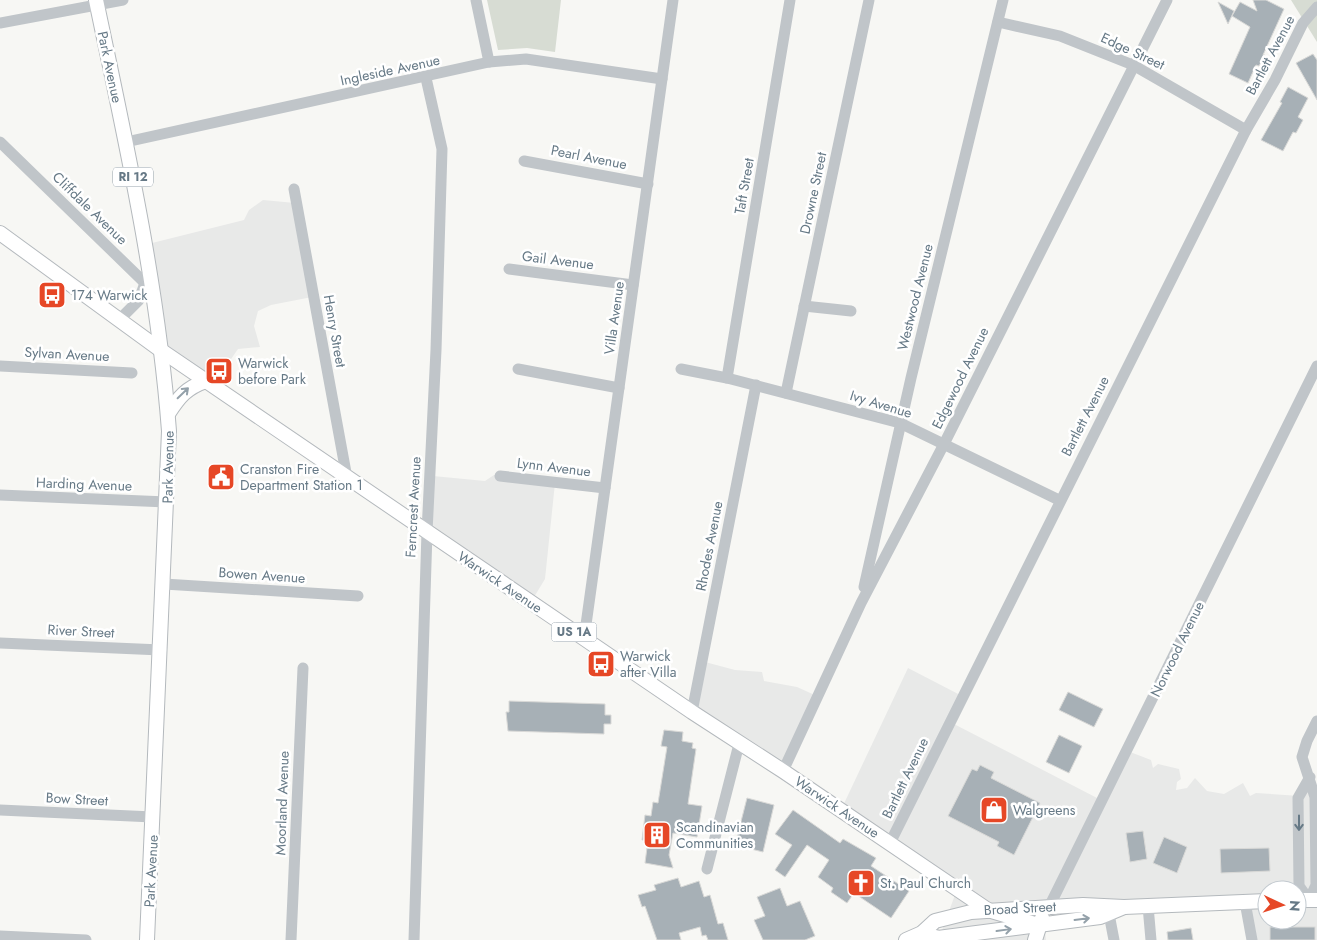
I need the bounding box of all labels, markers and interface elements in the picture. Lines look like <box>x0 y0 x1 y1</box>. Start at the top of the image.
street label: Bartlett Avenue <box>1241 12 1299 98</box>
street label: Edge Street <box>1098 27 1169 75</box>
street label: Park Avenue <box>93 29 127 105</box>
street label: Ingleside Avenue <box>338 50 442 90</box>
street label: Pearl Avenue <box>549 140 629 174</box>
street label: Drowne Street <box>795 150 832 236</box>
street label: Taft Street <box>729 156 759 216</box>
street label: Cliffdale Avenue <box>48 167 132 249</box>
road number: RI 12 <box>113 168 153 186</box>
street label: Westwood Avenue <box>892 242 938 352</box>
street label: Gail Avenue <box>521 246 595 274</box>
bus stop icon: 174 Warwick <box>37 280 67 310</box>
street label: Villa Avenue <box>599 280 629 356</box>
place label: 174 Warwick <box>71 285 148 305</box>
street label: Henry Street <box>319 293 351 370</box>
street label: Edgewood Avenue <box>927 324 993 432</box>
street label: Sylvan Avenue <box>24 342 110 366</box>
place label: Warwick before Park <box>238 353 307 389</box>
bus stop icon: Warwick before Park <box>204 356 234 386</box>
street label: Bartlett Avenue <box>1056 372 1114 460</box>
street label: Ivy Avenue <box>847 385 915 423</box>
one-way arrow <box>177 387 189 399</box>
street label: Park Avenue <box>157 430 179 504</box>
street label: Lynn Avenue <box>516 453 592 481</box>
street label: Ferncrest Avenue <box>400 456 426 558</box>
place label: Cranston Fire Department Station 1 <box>240 459 363 495</box>
public building icon: Cranston Fire Department Station 1 <box>206 462 236 492</box>
street label: Harding Avenue <box>36 472 132 496</box>
street label: Rhodes Avenue <box>690 499 728 593</box>
street label: Warwick Avenue <box>454 546 546 618</box>
street label: Bowen Avenue <box>218 562 306 588</box>
street label: Norwood Avenue <box>1145 598 1209 700</box>
street label: River Street <box>47 619 116 643</box>
road number: US 1A <box>552 622 596 642</box>
place label: Warwick after Villa <box>620 646 676 682</box>
bus stop icon: Warwick after Villa <box>586 649 616 679</box>
street label: Bartlett Avenue <box>877 734 933 822</box>
street label: Moorland Avenue <box>270 750 294 856</box>
street label: Warwick Avenue <box>791 771 883 843</box>
street label: Bow Street <box>45 787 109 811</box>
shop icon: Walgreens <box>979 795 1009 825</box>
place label: Walgreens <box>1013 800 1076 820</box>
one-way arrow <box>1294 814 1303 830</box>
place label: Scandinavian Communities <box>676 817 754 853</box>
building icon: Scandinavian Communities <box>642 820 672 850</box>
street label: Park Avenue <box>139 834 163 908</box>
church icon: St. Paul Church <box>846 868 876 898</box>
place label: St. Paul Church <box>880 873 971 893</box>
north arrow <box>1257 880 1307 930</box>
street label: Broad Street <box>983 896 1057 920</box>
text: N <box>1285 900 1305 912</box>
one-way arrow <box>1074 914 1090 924</box>
one-way arrow <box>995 924 1011 934</box>

